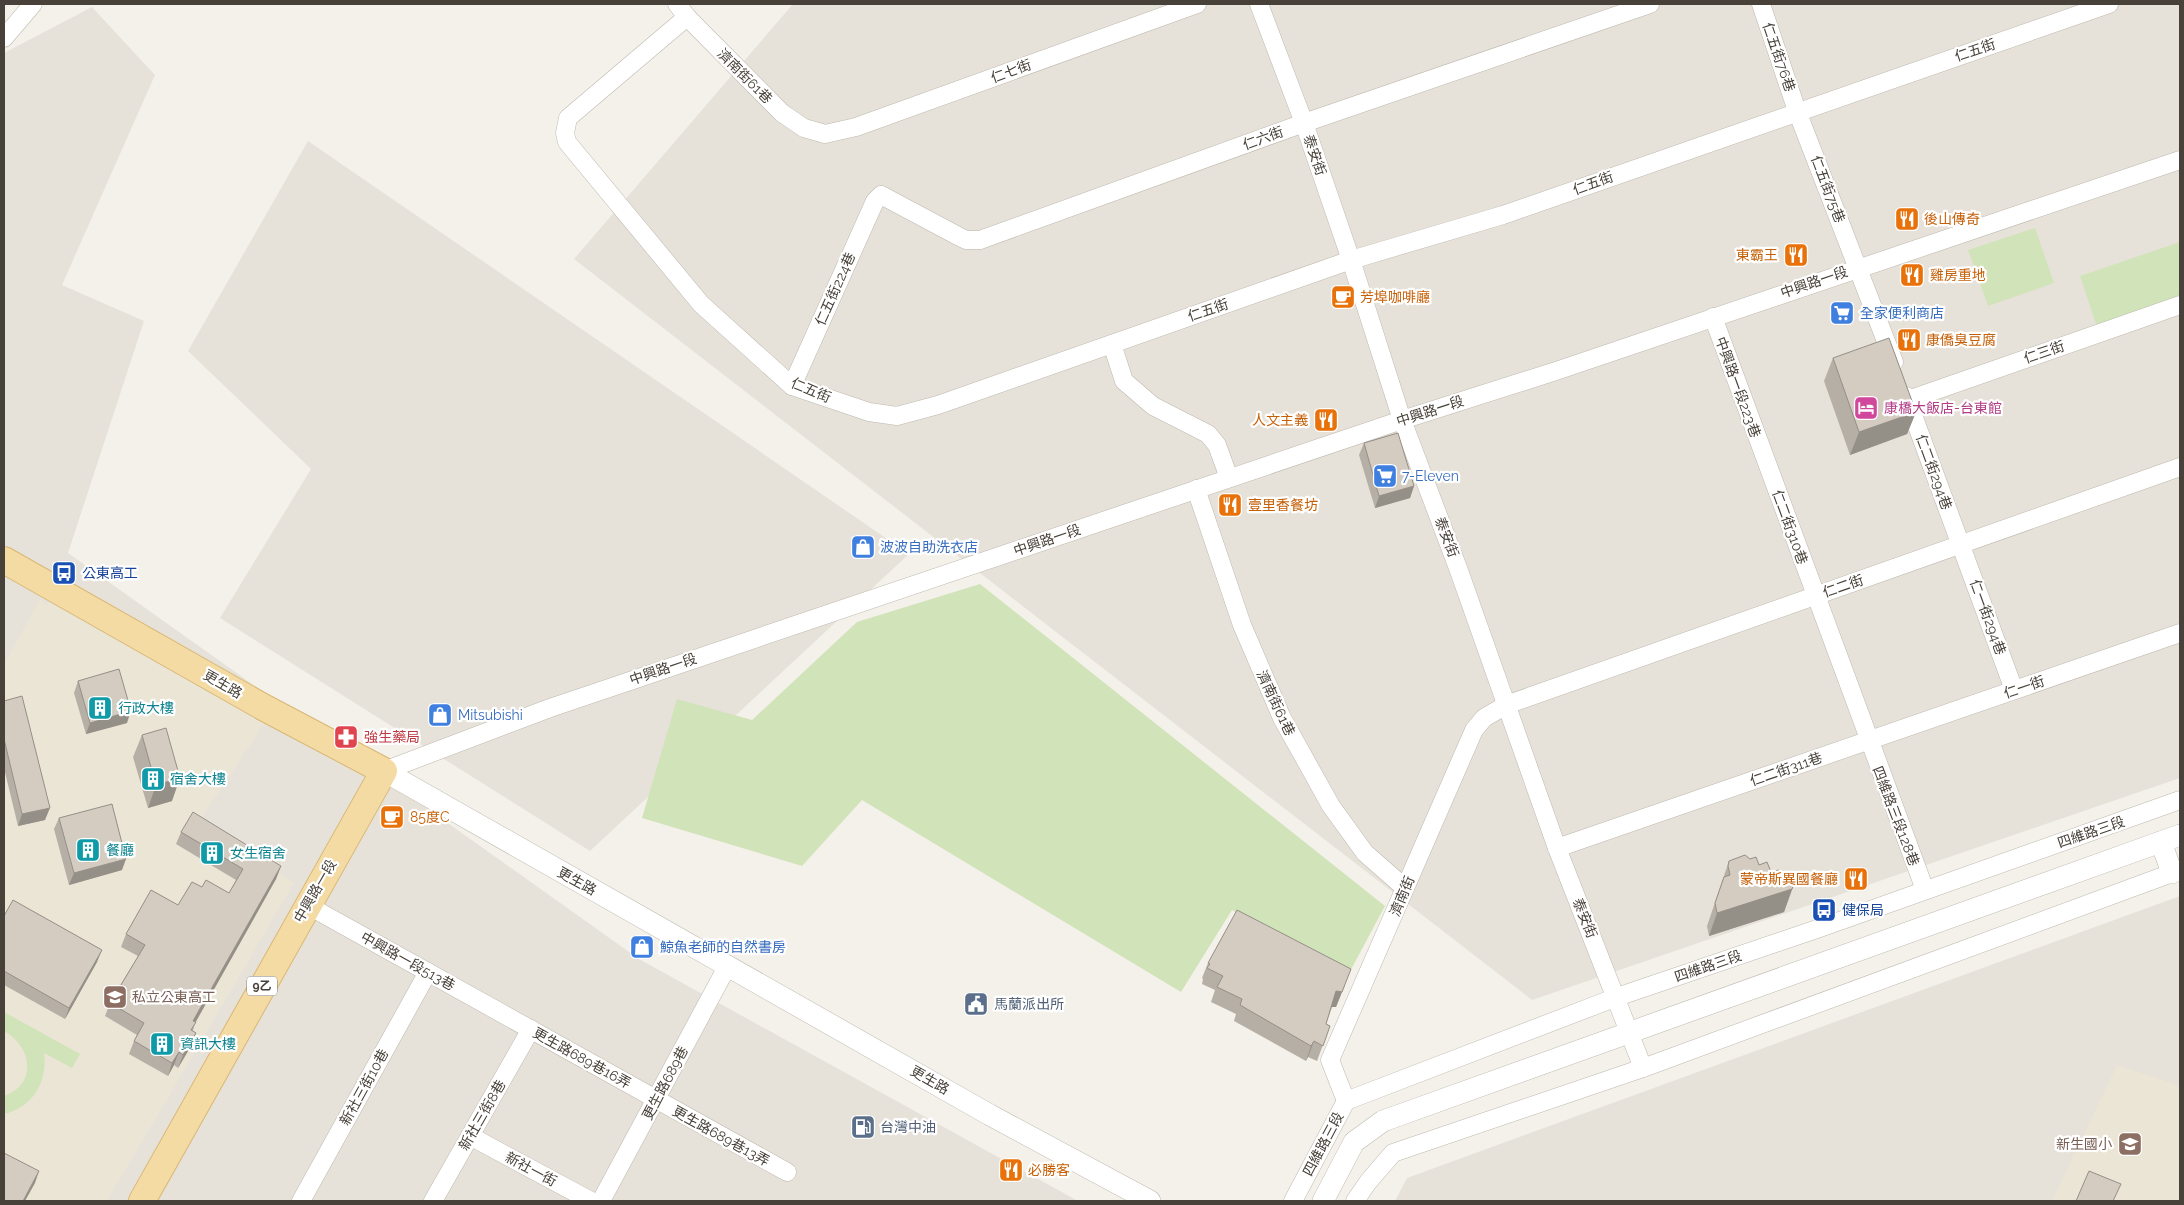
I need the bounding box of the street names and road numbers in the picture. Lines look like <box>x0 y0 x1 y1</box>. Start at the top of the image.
street label: 仁五街76巷 <box>1760 20 1798 94</box>
street label: 仁五街 <box>1953 36 1997 64</box>
street label: 濟南街61巷 <box>714 45 776 107</box>
street label: 仁七街 <box>989 56 1033 86</box>
street label: 仁六街 <box>1241 123 1285 153</box>
street label: 泰安街 <box>1301 133 1329 177</box>
street label: 仁五街75巷 <box>1808 153 1848 225</box>
street label: 仁五街 <box>1571 168 1615 198</box>
street label: 仁五街224巷 <box>812 250 858 328</box>
street label: 中興路一段 <box>1778 263 1850 301</box>
street label: 仁五街 <box>1186 296 1230 324</box>
street label: 中興路一段223巷 <box>1712 334 1764 440</box>
street label: 仁三街 <box>2022 338 2066 366</box>
street label: 仁五街 <box>789 374 833 406</box>
street label: 中興路一段 <box>1394 393 1466 429</box>
street label: 仁二街294巷 <box>1913 432 1955 512</box>
street label: 仁二街310巷 <box>1769 488 1811 566</box>
street label: 泰安街 <box>1432 515 1462 559</box>
street label: 中興路一段 <box>1011 521 1083 559</box>
street label: 仁二街 <box>1821 572 1865 600</box>
street label: 仁一街294巷 <box>1967 577 2009 657</box>
street label: 中興路一段 <box>627 650 699 688</box>
street label: 更生路 <box>201 667 245 701</box>
street label: 濟南街61巷 <box>1254 668 1298 738</box>
street label: 仁一街 <box>2002 673 2046 701</box>
street label: 仁二街311巷 <box>1748 749 1824 789</box>
street label: 四維路三段128巷 <box>1870 764 1922 868</box>
street label: 四維路三段 <box>2055 813 2127 851</box>
street label: 中興路一段 <box>291 857 339 925</box>
street label: 更生路 <box>555 864 599 898</box>
street label: 濟南街 <box>1386 874 1418 918</box>
street label: 泰安街 <box>1570 896 1600 940</box>
street label: 中興路一段513巷 <box>358 929 458 993</box>
street label: 四維路三段 <box>1672 947 1744 985</box>
road number: 9乙 <box>247 976 277 996</box>
street label: 更生路689巷16弄 <box>530 1024 634 1092</box>
street label: 更生路689巷 <box>639 1044 691 1122</box>
street label: 新社三街10巷 <box>337 1046 391 1128</box>
street label: 更生路 <box>908 1063 952 1097</box>
street label: 新社三街8巷 <box>455 1077 509 1153</box>
street label: 更生路689巷13弄 <box>670 1103 772 1169</box>
street label: 四維路三段 <box>1300 1109 1346 1179</box>
street label: 新社一街 <box>503 1149 559 1189</box>

